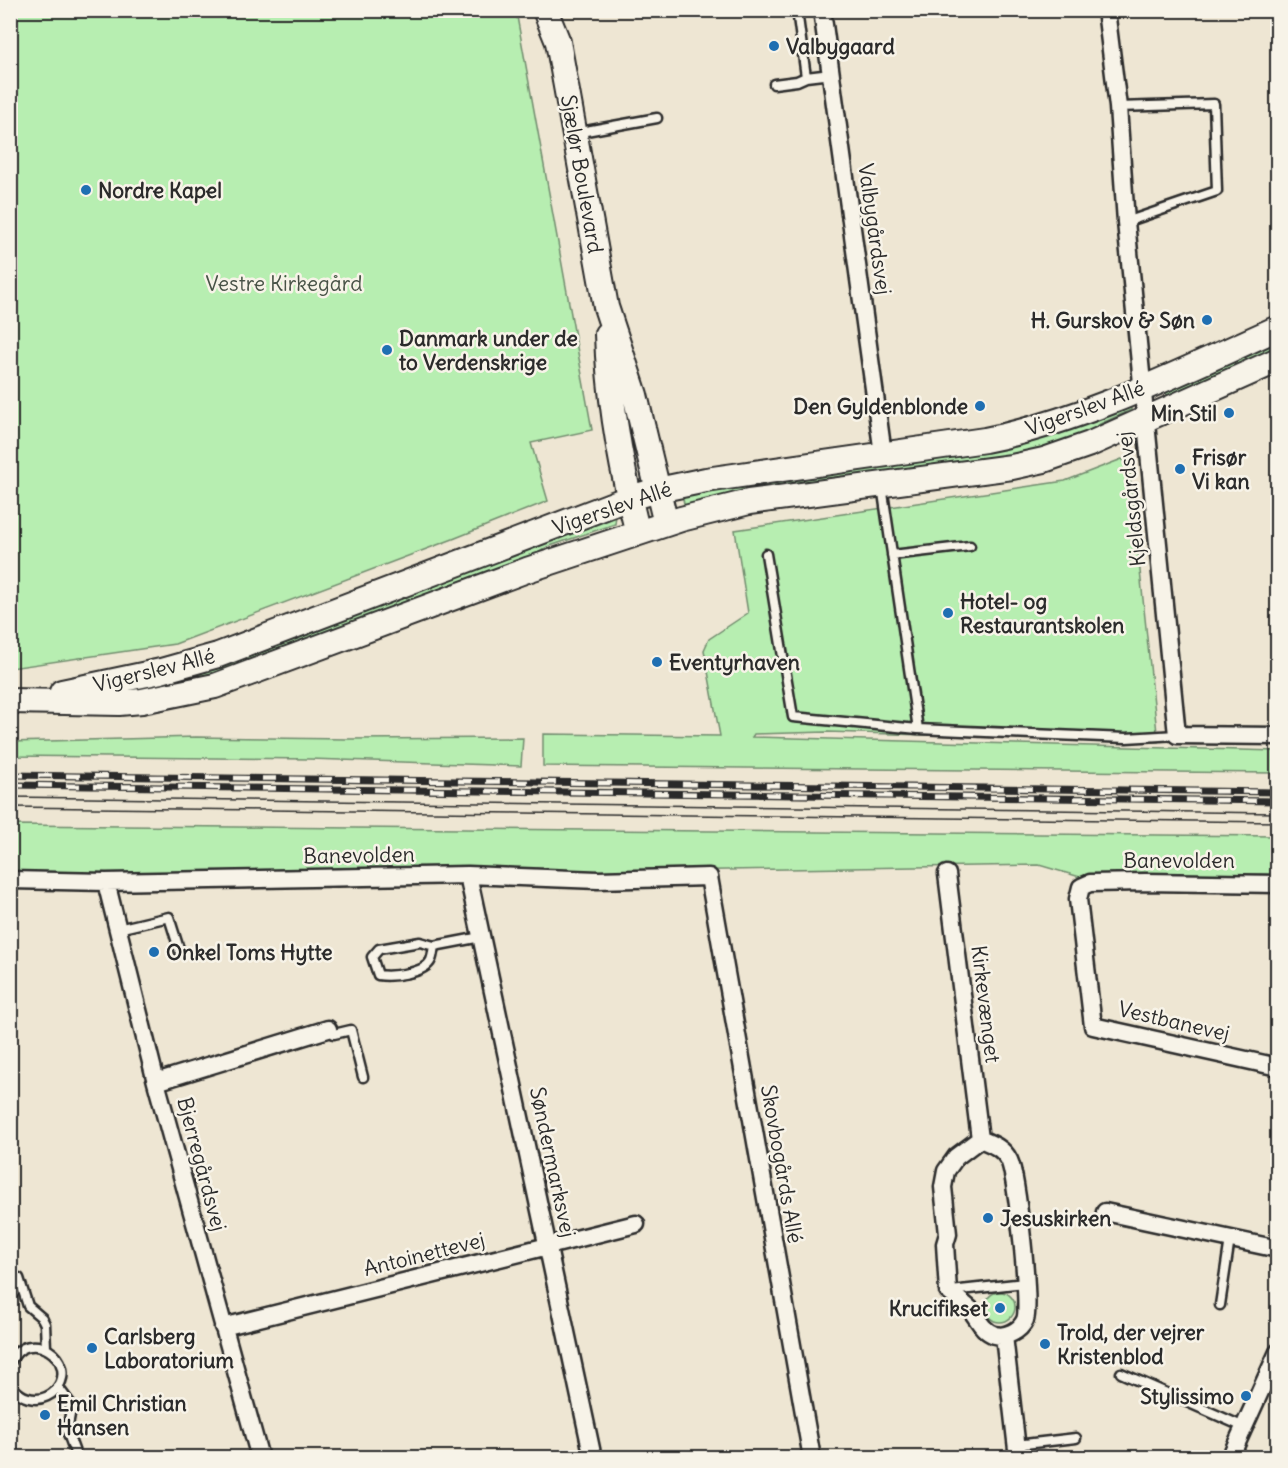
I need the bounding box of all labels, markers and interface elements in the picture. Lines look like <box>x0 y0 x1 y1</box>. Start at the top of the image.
place label: Valbygaard <box>786 33 895 60</box>
marker: Valbygaard <box>767 39 781 53</box>
street label: Sjælør Boulevard <box>555 93 609 255</box>
street label: Valbygårdsvej <box>852 161 898 297</box>
place label: Nordre Kapel <box>98 177 222 204</box>
marker: Nordre Kapel <box>79 183 93 197</box>
park label: Vestre Kirkegård <box>205 270 363 297</box>
place label: H. Gurskov & Søn <box>1031 307 1195 334</box>
marker: H. Gurskov & Søn <box>1200 313 1214 327</box>
place label: Danmark under de to Verdenskrige <box>399 325 578 376</box>
marker: Danmark under de to Verdenskrige <box>380 343 394 357</box>
street label: Vigerslev Allé <box>1022 374 1148 442</box>
place label: Den Gyldenblonde <box>793 393 968 420</box>
marker: Den Gyldenblonde <box>973 399 987 413</box>
place label: Min Stil <box>1150 400 1217 427</box>
marker: Min Stil <box>1222 406 1236 420</box>
street label: Kjeldsgårdsvej <box>1110 430 1152 568</box>
place label: Frisør Vi kan <box>1192 444 1250 495</box>
marker: Frisør Vi kan <box>1173 462 1187 476</box>
street label: Vigerslev Allé <box>549 475 675 541</box>
place label: Hotel- og Restaurantskolen <box>960 588 1125 639</box>
marker: Hotel- og Restaurantskolen <box>941 606 955 620</box>
street label: Vigerslev Allé <box>90 642 218 698</box>
place label: Eventyrhaven <box>669 649 800 676</box>
marker: Eventyrhaven <box>650 655 664 669</box>
street label: Banevolden <box>303 841 415 869</box>
street label: Banevolden <box>1123 847 1235 874</box>
place label: Onkel Toms Hytte <box>166 939 333 966</box>
street label: Kirkevænget <box>965 944 1007 1064</box>
marker: Onkel Toms Hytte <box>147 945 161 959</box>
street label: Vestbanevej <box>1116 995 1232 1047</box>
street label: Skovbogårds Allé <box>755 1082 809 1246</box>
street label: Søndermarksvej <box>524 1084 582 1240</box>
street label: Bjerregårdsvej <box>171 1094 233 1234</box>
place label: Jesuskirken <box>1000 1205 1111 1232</box>
marker: Jesuskirken <box>981 1211 995 1225</box>
street label: Antoinettevej <box>361 1226 487 1282</box>
place label: Krucifikset <box>889 1295 989 1322</box>
marker: Krucifikset <box>993 1301 1007 1315</box>
place label: Trold, der vejrer Kristenblod <box>1057 1319 1205 1370</box>
place label: Carlsberg Laboratorium <box>104 1323 234 1374</box>
marker: Trold, der vejrer Kristenblod <box>1038 1337 1052 1351</box>
marker: Carlsberg Laboratorium <box>85 1341 99 1355</box>
place label: Stylissimo <box>1140 1383 1234 1410</box>
marker: Stylissimo <box>1239 1389 1253 1403</box>
place label: Emil Christian Hansen <box>57 1390 187 1441</box>
marker: Emil Christian Hansen <box>38 1408 52 1422</box>

